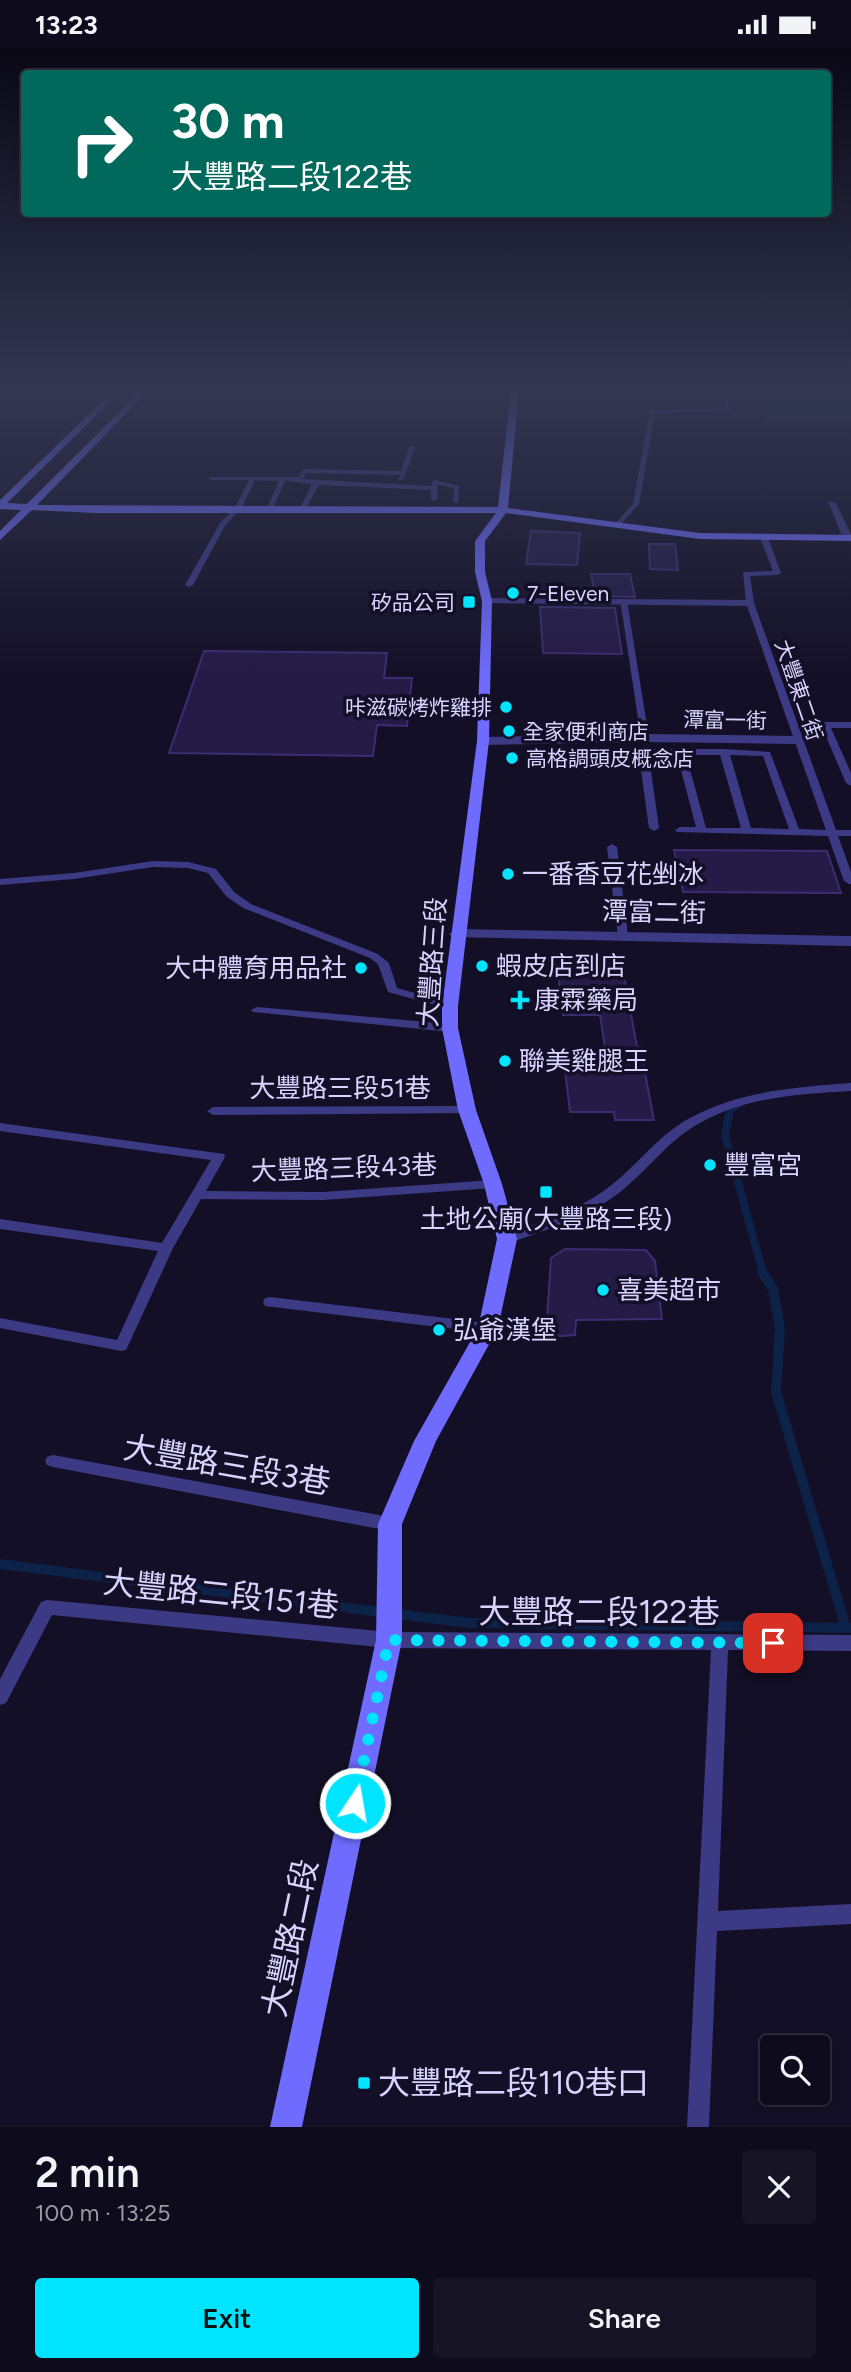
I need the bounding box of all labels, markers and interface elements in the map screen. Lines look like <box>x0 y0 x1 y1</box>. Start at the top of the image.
text: 13:23 <box>35 9 98 41</box>
text: 30 m <box>171 91 284 150</box>
icon: right <box>56 98 147 189</box>
text: 大豐路二段122巷 <box>171 158 412 196</box>
place label: 7-Eleven <box>527 581 609 606</box>
marker: 7-Eleven <box>505 585 521 601</box>
place label: 矽品公司 <box>371 590 455 615</box>
marker: 矽品公司 <box>461 594 477 610</box>
street label: 大豐東二街 <box>770 636 828 744</box>
place label: 咔滋碳烤炸雞排 <box>345 695 492 720</box>
marker: 咔滋碳烤炸雞排 <box>498 699 514 715</box>
street label: 潭富一街 <box>683 707 767 733</box>
place label: 全家便利商店 <box>523 719 649 744</box>
marker: 全家便利商店 <box>501 723 517 739</box>
place label: 高格調頭皮概念店 <box>526 746 694 771</box>
marker: 高格調頭皮概念店 <box>504 750 520 766</box>
place label: 一番香豆花剉冰 <box>522 858 704 890</box>
marker: 一番香豆花剉冰 <box>500 866 516 882</box>
street label: 潭富二街 <box>602 895 706 929</box>
street label: 大豐路三段 <box>412 896 452 1028</box>
place label: 蝦皮店到店 <box>496 950 626 982</box>
place label: 大中體育用品社 <box>165 952 347 984</box>
marker: 蝦皮店到店 <box>474 958 490 974</box>
marker: 大中體育用品社 <box>353 960 369 976</box>
place label: 康霖藥局 <box>534 984 638 1016</box>
marker: 康霖藥局 <box>512 992 528 1008</box>
place label: 聯美雞腿王 <box>519 1045 649 1077</box>
marker: 聯美雞腿王 <box>497 1053 513 1069</box>
street label: 大豐路三段51巷 <box>249 1072 431 1104</box>
street label: 大豐路三段43巷 <box>250 1149 438 1187</box>
place label: 豐富宮 <box>724 1149 802 1181</box>
marker: 豐富宮 <box>702 1157 718 1173</box>
marker: 土地公廟(大豐路三段) <box>538 1184 554 1200</box>
place label: 土地公廟(大豐路三段) <box>420 1203 672 1235</box>
place label: 喜美超市 <box>617 1274 721 1306</box>
marker: 喜美超市 <box>595 1282 611 1298</box>
place label: 弘爺漢堡 <box>453 1314 557 1346</box>
marker: 弘爺漢堡 <box>431 1322 447 1338</box>
street label: 大豐路三段3巷 <box>121 1428 333 1502</box>
street label: 大豐路二段151巷 <box>101 1563 341 1625</box>
street label: 大豐路二段122巷 <box>479 1593 720 1631</box>
pin <box>743 1613 803 1673</box>
icon: arrive <box>754 1624 792 1662</box>
position arrow <box>318 1766 392 1840</box>
street label: 大豐路二段 <box>255 1856 325 2020</box>
map controls <box>760 2035 830 2105</box>
button: search <box>760 2035 830 2105</box>
place label: 大豐路二段110巷口 <box>378 2064 649 2102</box>
marker: 大豐路二段110巷口 <box>356 2075 372 2091</box>
text: 2 min <box>35 2147 140 2198</box>
button: close <box>742 2150 816 2224</box>
text: 100 m · 13:25 <box>35 2199 170 2227</box>
button: Exit <box>35 2278 419 2358</box>
button: Share <box>433 2278 816 2358</box>

